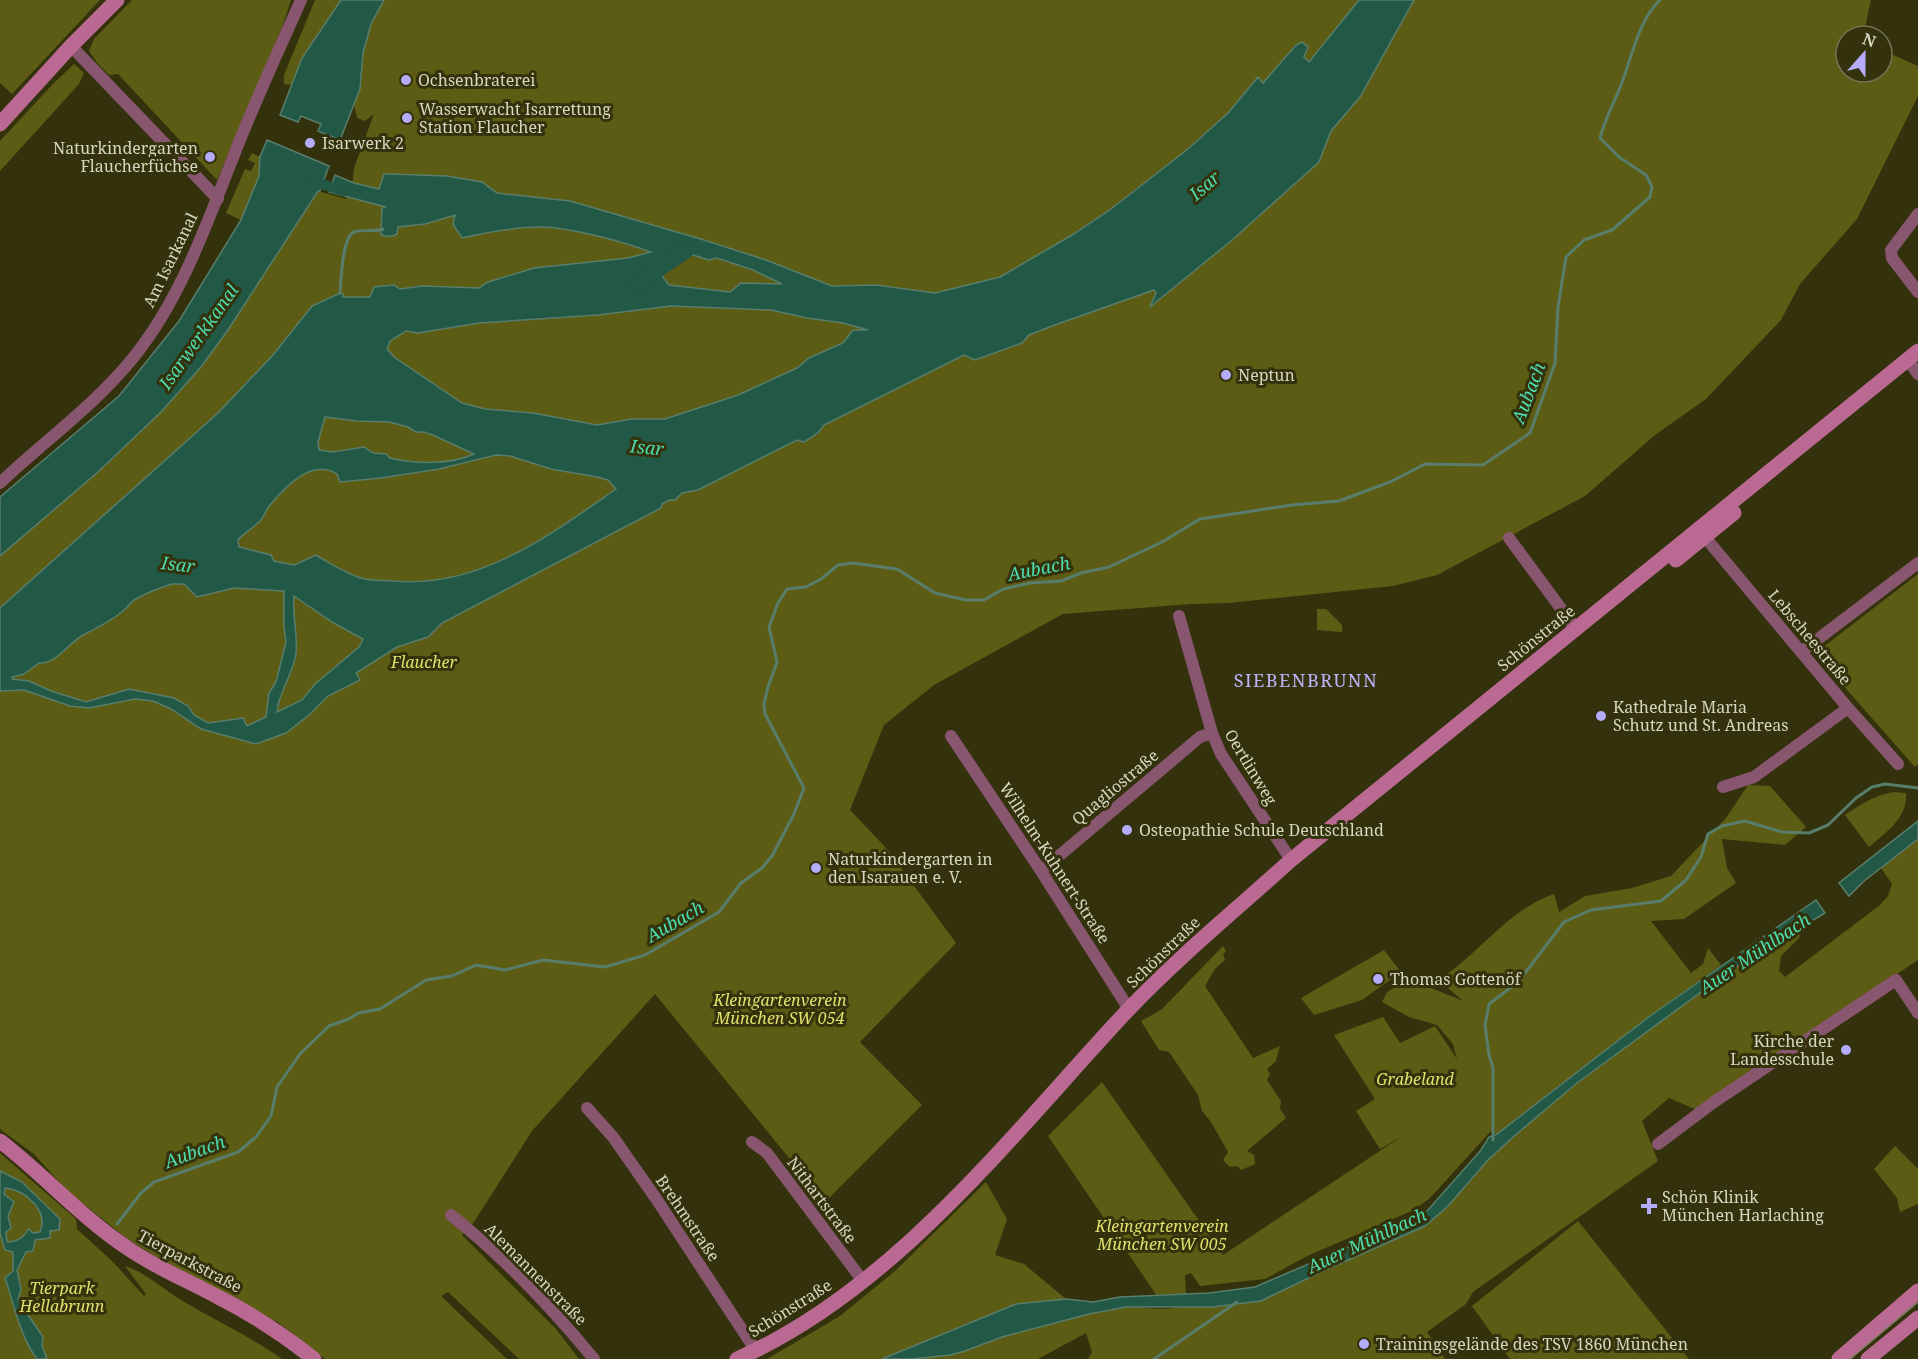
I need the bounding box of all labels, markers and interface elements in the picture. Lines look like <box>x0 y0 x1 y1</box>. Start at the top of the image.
north arrow <box>1834 24 1894 84</box>
text: N <box>1860 27 1880 53</box>
place label: Ochsenbraterei <box>418 69 535 91</box>
marker: Ochsenbraterei <box>399 73 413 87</box>
place label: Wasserwacht Isarrettung Station Flaucher <box>419 98 611 138</box>
marker: Wasserwacht Isarrettung Station Flaucher <box>400 111 414 125</box>
place label: Isarwerk 2 <box>322 132 404 154</box>
marker: Isarwerk 2 <box>303 136 317 150</box>
place label: Naturkindergarten Flaucherfüchse <box>53 137 198 177</box>
marker: Naturkindergarten Flaucherfüchse <box>203 150 217 164</box>
water label: Isar <box>1183 165 1225 206</box>
street label: Am Isarkanal <box>138 209 202 311</box>
water label: Isarwerkkanal <box>152 279 244 395</box>
water label: Aubach <box>1505 359 1551 428</box>
place label: Neptun <box>1238 364 1295 386</box>
marker: Neptun <box>1219 368 1233 382</box>
water label: Isar <box>628 433 666 461</box>
water label: Isar <box>159 550 197 578</box>
water label: Aubach <box>1004 550 1072 586</box>
street label: Lebscheestraße <box>1763 584 1857 690</box>
street label: Schönstraße <box>1492 600 1580 676</box>
park label: Flaucher <box>390 651 457 673</box>
district label: SIEBENBRUNN <box>1234 668 1378 692</box>
place label: Kathedrale Maria Schutz und St. Andreas <box>1613 696 1789 736</box>
marker: Kathedrale Maria Schutz und St. Andreas <box>1594 709 1608 723</box>
street label: Oertlinweg <box>1220 725 1283 809</box>
street label: Quagliostraße <box>1067 744 1163 830</box>
street label: Wilhelm-Kuhnert-Straße <box>995 778 1115 948</box>
place label: Osteopathie Schule Deutschland <box>1139 819 1384 841</box>
marker: Osteopathie Schule Deutschland <box>1120 823 1134 837</box>
place label: Naturkindergarten in den Isarauen e. V. <box>828 848 993 888</box>
marker: Naturkindergarten in den Isarauen e. V. <box>809 861 823 875</box>
water label: Aubach <box>639 895 708 948</box>
water label: Auer Mühlbach <box>1693 907 1815 1000</box>
street label: Schönstraße <box>1121 911 1205 993</box>
place label: Thomas Gottenöf <box>1390 968 1523 990</box>
marker: Thomas Gottenöf <box>1371 972 1385 986</box>
park label: Kleingartenverein München SW 054 <box>712 989 847 1029</box>
place label: Kirche der Landesschule <box>1730 1030 1834 1070</box>
marker: Kirche der Landesschule <box>1839 1043 1853 1057</box>
park label: Grabeland <box>1376 1068 1455 1090</box>
water label: Aubach <box>159 1129 229 1174</box>
street label: Nithartstraße <box>782 1152 862 1248</box>
street label: Brehmstraße <box>651 1170 725 1266</box>
place label: Schön Klinik München Harlaching <box>1662 1186 1824 1226</box>
marker: Schön Klinik München Harlaching <box>1640 1197 1658 1215</box>
water label: Auer Mühlbach <box>1301 1202 1430 1279</box>
park label: Kleingartenverein München SW 005 <box>1094 1215 1229 1255</box>
street label: Alemannenstraße <box>480 1218 592 1330</box>
street label: Tierparkstraße <box>134 1224 246 1298</box>
street label: Schönstraße <box>744 1274 836 1342</box>
park label: Tierpark Hellabrunn <box>19 1277 105 1317</box>
place label: Trainingsgelände des TSV 1860 München <box>1376 1333 1688 1355</box>
marker: Trainingsgelände des TSV 1860 München <box>1357 1337 1371 1351</box>

